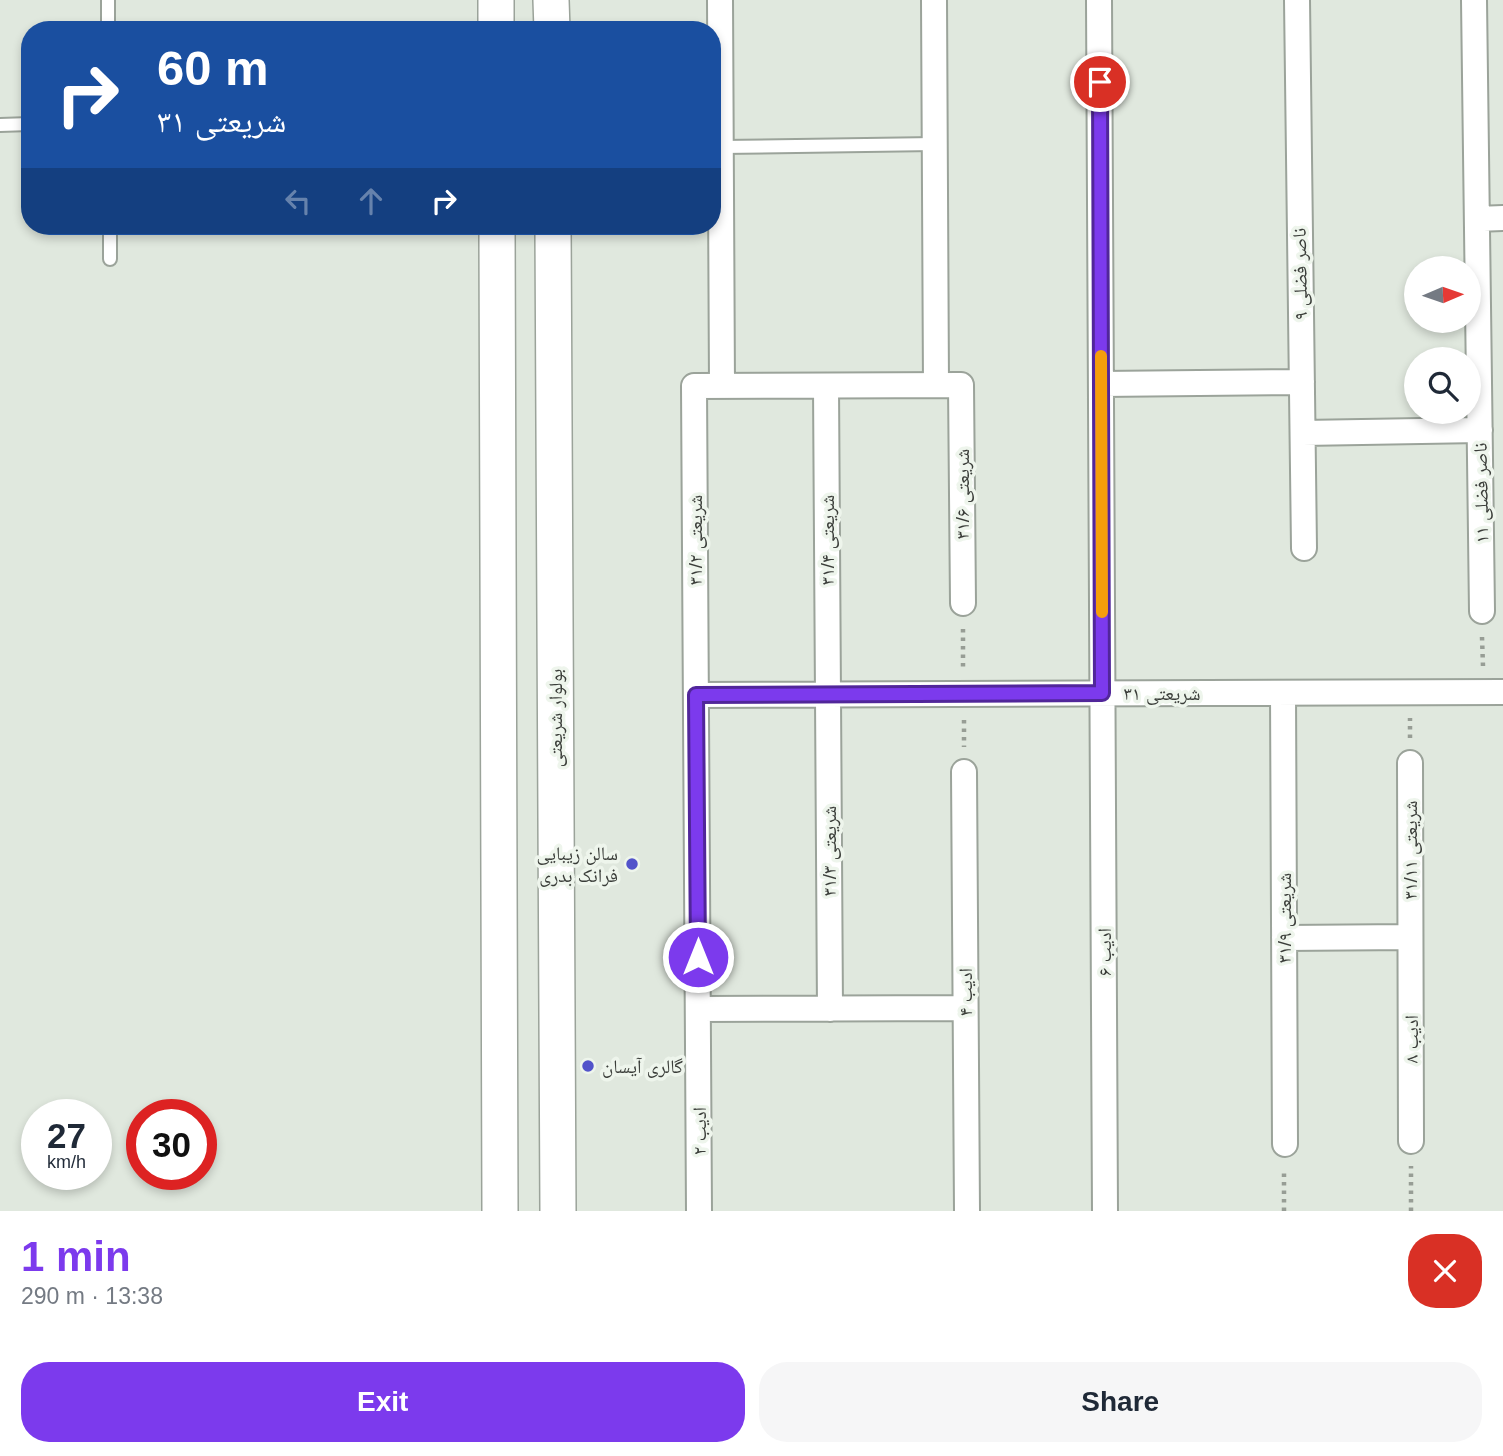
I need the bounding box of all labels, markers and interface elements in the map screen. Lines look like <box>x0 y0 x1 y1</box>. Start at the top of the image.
text: 60 m <box>157 41 269 95</box>
icon: right <box>42 49 133 140</box>
pin <box>1070 52 1130 112</box>
icon: arrive <box>1081 63 1119 101</box>
text: شریعتی ۳۱ <box>157 103 286 139</box>
icon: left <box>279 182 317 220</box>
icon: ahead <box>352 182 390 220</box>
icon: right <box>425 182 463 220</box>
street label: ناصر فضلی ۹ <box>1289 228 1312 320</box>
north arrow <box>1404 256 1480 332</box>
map controls <box>1404 256 1481 424</box>
button: search <box>1404 347 1481 424</box>
street label: ناصر فضلی ۱۱ <box>1470 442 1493 544</box>
street label: شریعتی ۳۱/۶ <box>952 449 974 539</box>
street label: شریعتی ۳۱/۲ <box>685 495 707 585</box>
street label: شریعتی ۳۱/۴ <box>817 495 839 585</box>
street label: بولوار شریعتی <box>545 669 567 767</box>
street label: شریعتی ۳۱ <box>1124 683 1200 705</box>
street label: شریعتی ۳۱/۱۱ <box>1400 800 1422 900</box>
street label: شریعتی ۳۱/۳ <box>819 806 841 896</box>
place label: سالن زیبایی فرانک بدری <box>536 843 618 887</box>
marker: سالن زیبایی فرانک بدری <box>624 856 640 872</box>
street label: شریعتی ۳۱/۹ <box>1274 873 1296 963</box>
position arrow <box>661 920 735 994</box>
street label: ادیب ۶ <box>1094 928 1115 976</box>
street label: ادیب ۴ <box>955 968 976 1016</box>
street label: ادیب ۸ <box>1401 1015 1422 1063</box>
place label: گالری آيسان <box>602 1056 683 1078</box>
marker: گالری آيسان <box>580 1058 596 1074</box>
speed limit sign: 30 <box>126 1099 217 1190</box>
street label: ادیب ۲ <box>689 1107 710 1155</box>
text: 27 <box>47 1116 86 1155</box>
text: km/h <box>47 1152 86 1172</box>
text: 1 min <box>21 1233 131 1280</box>
button: close <box>1408 1234 1482 1308</box>
text: 290 m · 13:38 <box>21 1283 163 1309</box>
button: Exit <box>21 1362 745 1442</box>
button: Share <box>759 1362 1482 1442</box>

